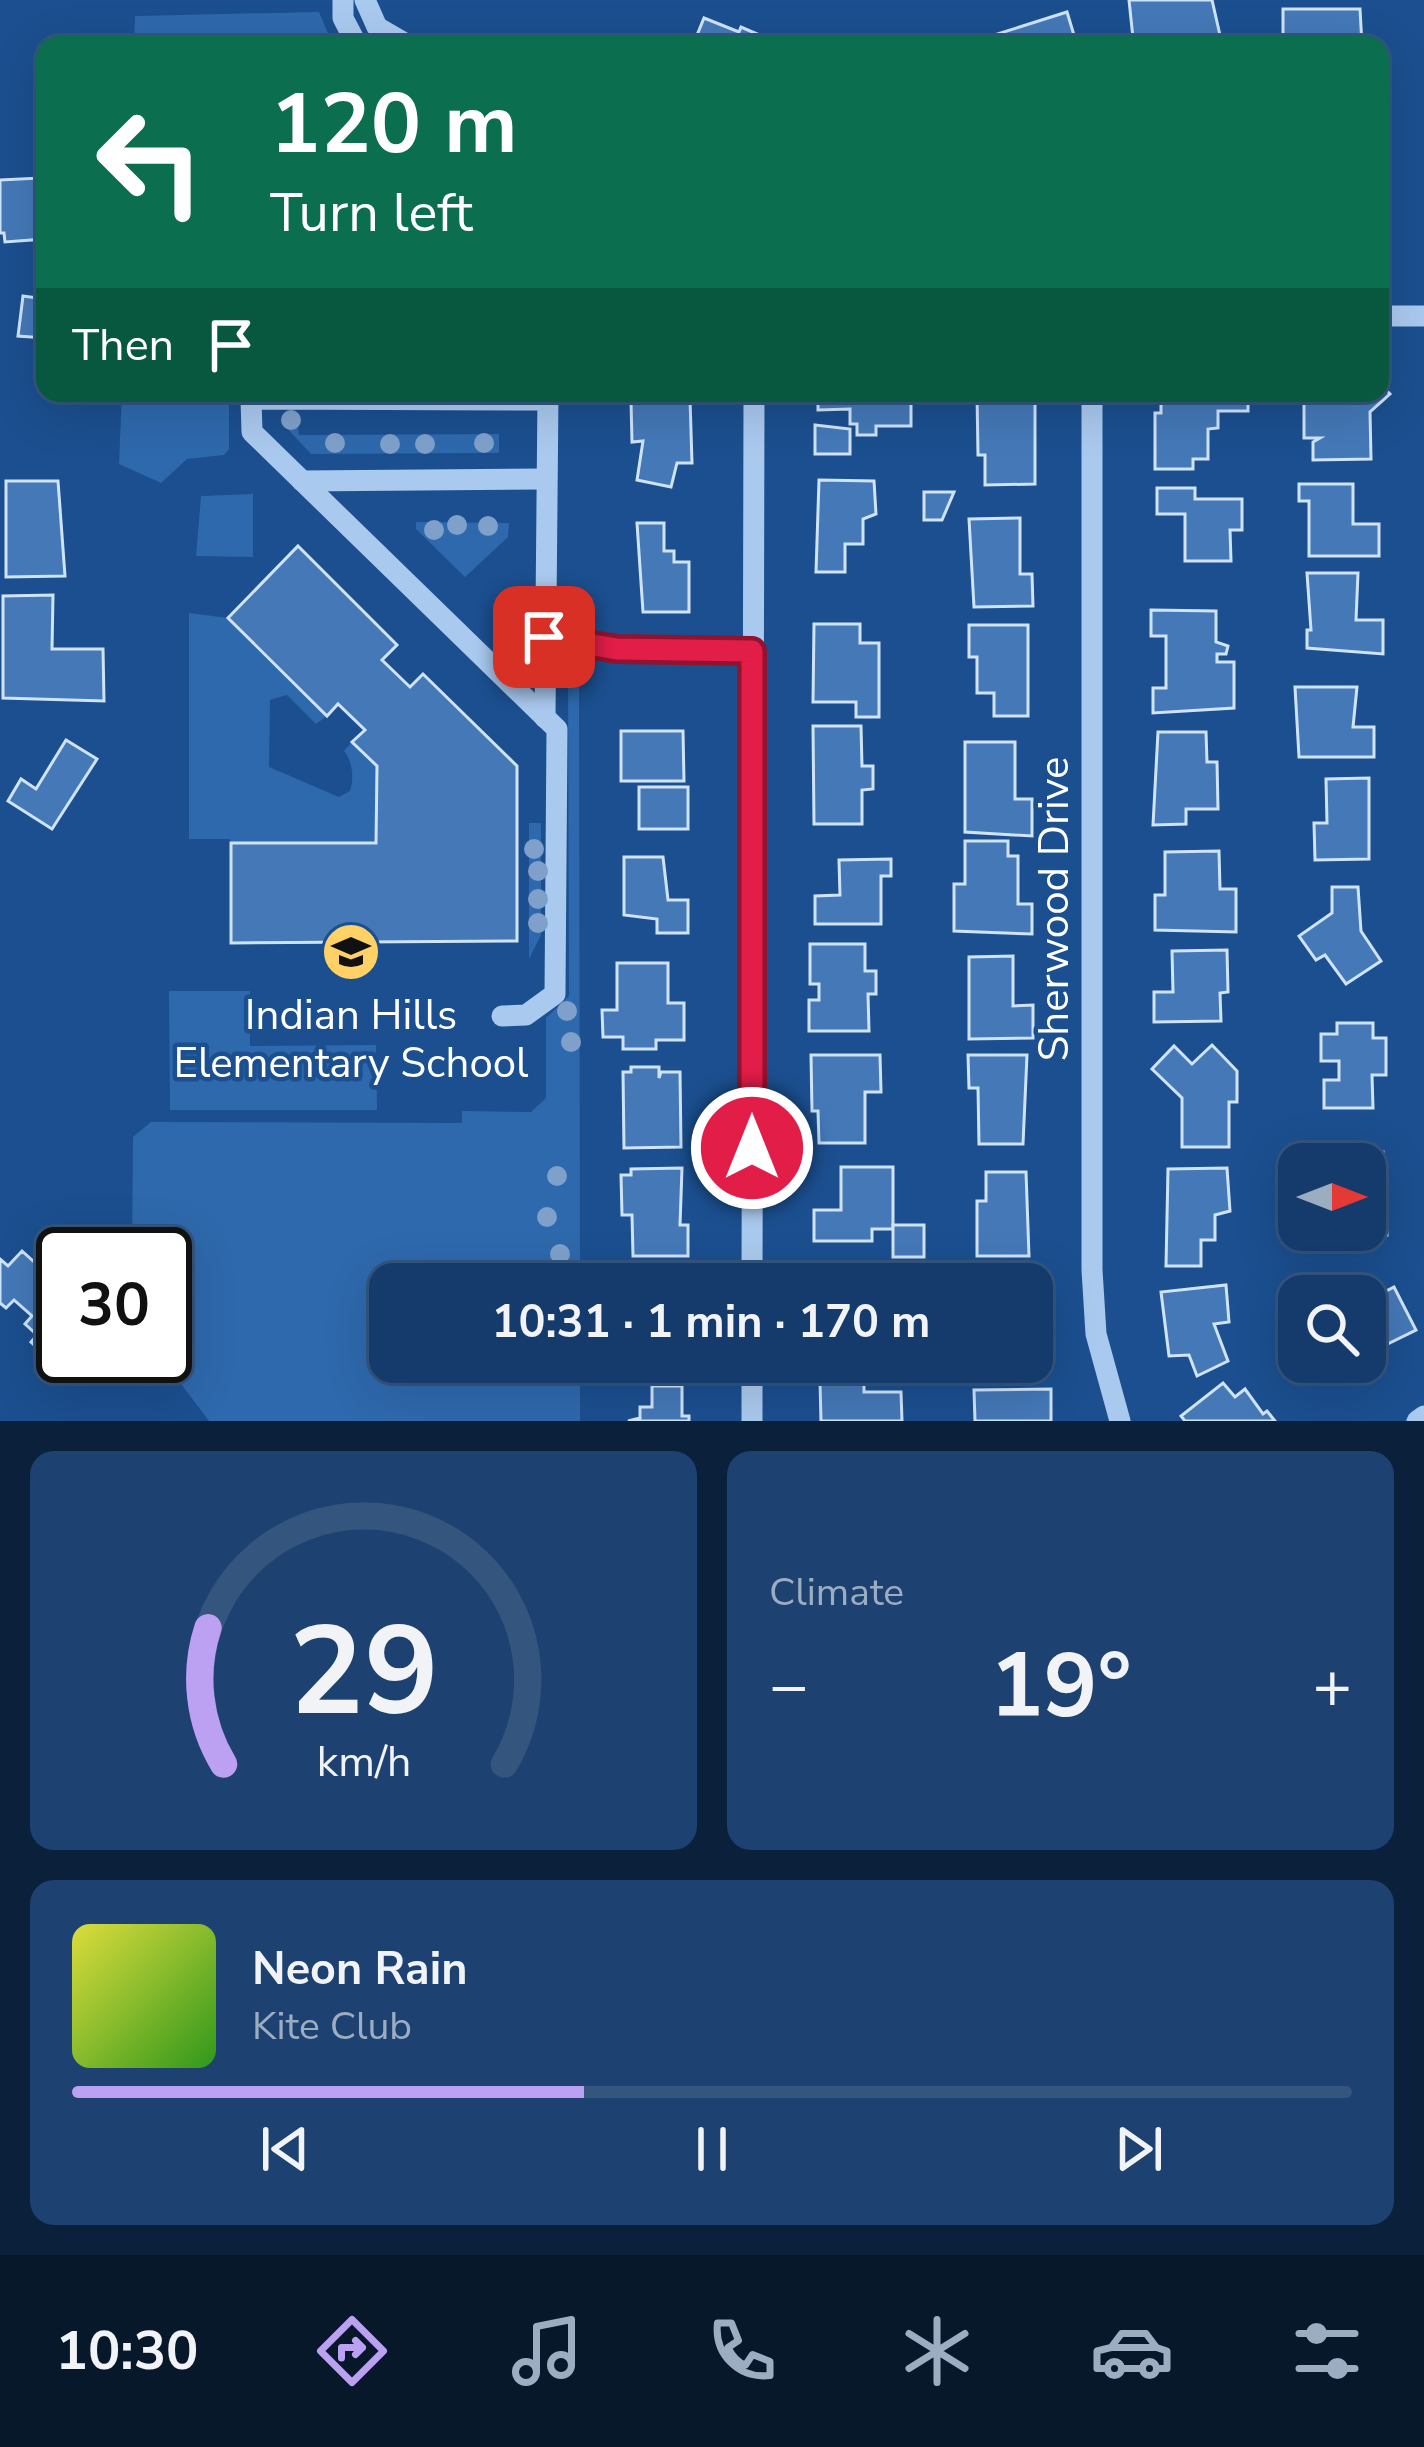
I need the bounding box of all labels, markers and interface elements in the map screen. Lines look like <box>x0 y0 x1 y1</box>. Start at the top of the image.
text: 120 m <box>270 67 518 182</box>
icon: left <box>72 84 228 240</box>
text: Turn left <box>270 176 473 250</box>
icon: arrive <box>198 312 264 378</box>
text: Then <box>72 315 174 376</box>
pin <box>493 586 595 688</box>
icon: arrive <box>511 604 577 670</box>
street label: Sherwood Drive <box>1026 757 1083 1061</box>
school or university icon: Indian Hills Elementary School <box>320 921 382 983</box>
place label: Indian Hills Elementary School <box>173 987 529 1092</box>
position arrow <box>689 1085 815 1211</box>
north arrow <box>1278 1143 1386 1251</box>
map controls <box>1278 1143 1386 1383</box>
speed limit sign: 30 <box>36 1227 192 1383</box>
button: search <box>1278 1275 1386 1383</box>
text: 10:31 · 1 min · 170 m <box>491 1292 931 1353</box>
text: Climate <box>769 1566 904 1619</box>
text: 29 <box>289 1587 438 1757</box>
text: 19° <box>989 1625 1132 1748</box>
text: − <box>769 1641 809 1731</box>
text: + <box>1312 1641 1352 1731</box>
text: km/h <box>316 1732 411 1790</box>
text: Neon Rain <box>252 1939 468 2000</box>
text: Kite Club <box>252 2000 412 2053</box>
icon: previous <box>252 2116 318 2182</box>
icon: pause <box>679 2116 745 2182</box>
icon: next <box>1106 2116 1172 2182</box>
icon: directions <box>310 2309 394 2393</box>
icon: music <box>505 2309 589 2393</box>
icon: phone <box>700 2309 784 2393</box>
icon: climate <box>895 2309 979 2393</box>
icon: car <box>1090 2309 1174 2393</box>
icon: filters <box>1285 2309 1369 2393</box>
text: 10:30 <box>56 2314 199 2388</box>

